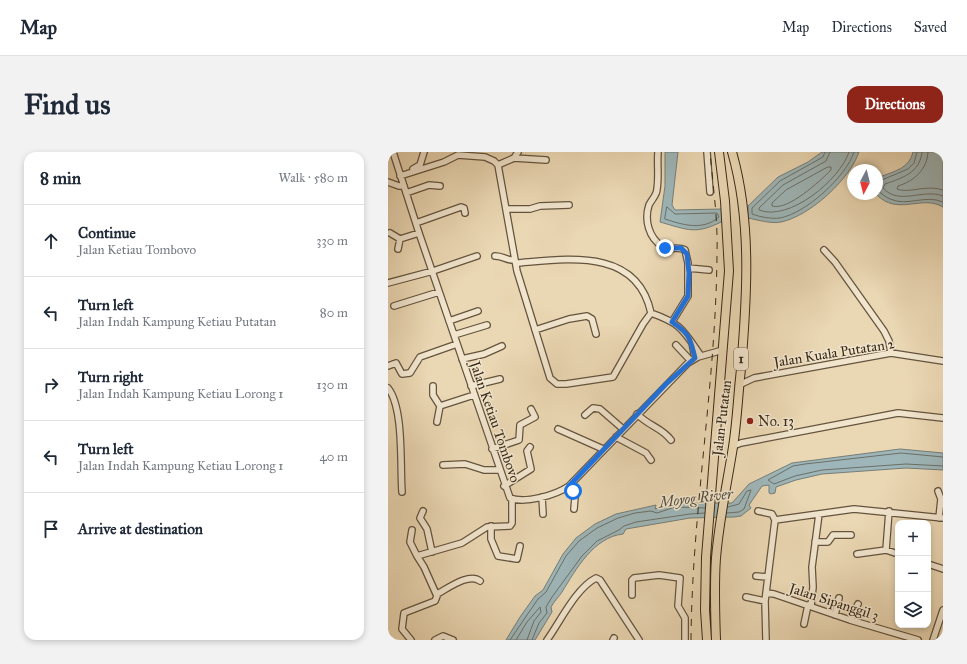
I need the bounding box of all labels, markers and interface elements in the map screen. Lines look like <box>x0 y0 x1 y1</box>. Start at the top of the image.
text: Map <box>20 16 57 39</box>
text: Map <box>782 19 809 36</box>
text: Directions <box>831 19 892 36</box>
text: Saved <box>914 19 947 36</box>
button: Directions <box>847 86 943 123</box>
text: Find us <box>24 87 110 122</box>
north arrow <box>847 164 883 200</box>
text: 8 min <box>40 168 81 189</box>
text: Walk · 580 m <box>279 170 348 186</box>
text: Continue <box>78 224 136 242</box>
icon: ahead <box>40 230 62 252</box>
text: 330 m <box>316 233 348 249</box>
route end <box>656 239 674 257</box>
text: Jalan Ketiau Tombovo <box>78 242 196 258</box>
text: Turn left <box>78 296 134 314</box>
icon: left <box>40 302 62 324</box>
text: 80 m <box>320 305 348 321</box>
text: Jalan Indah Kampung Ketiau Putatan <box>78 314 276 330</box>
street label: Jalan Kuala Putatan 2 <box>770 335 896 372</box>
road number: 1 <box>734 348 748 370</box>
street label: Jalan Ketiau Tombovo <box>465 357 524 485</box>
text: Turn right <box>78 368 143 386</box>
icon: right <box>40 374 62 396</box>
text: 130 m <box>316 377 348 393</box>
street label: Jalan Putatan <box>709 379 736 459</box>
text: Jalan Indah Kampung Ketiau Lorong 1 <box>78 386 283 402</box>
place label: No. 13 <box>758 413 794 430</box>
marker: No. 13 <box>745 416 755 426</box>
text: Turn left <box>78 440 134 458</box>
icon: left <box>40 446 62 468</box>
text: 40 m <box>319 449 348 465</box>
text: Jalan Indah Kampung Ketiau Lorong 1 <box>78 458 283 474</box>
route start <box>564 482 582 500</box>
water label: Moyog River <box>656 484 735 512</box>
icon: arrive <box>40 518 62 540</box>
text: Arrive at destination <box>78 520 203 538</box>
map controls <box>895 520 931 628</box>
button: + <box>895 520 931 556</box>
button: − <box>895 556 931 592</box>
street label: Jalan Sipanggil 3 <box>785 579 881 625</box>
button: layers <box>895 592 931 628</box>

